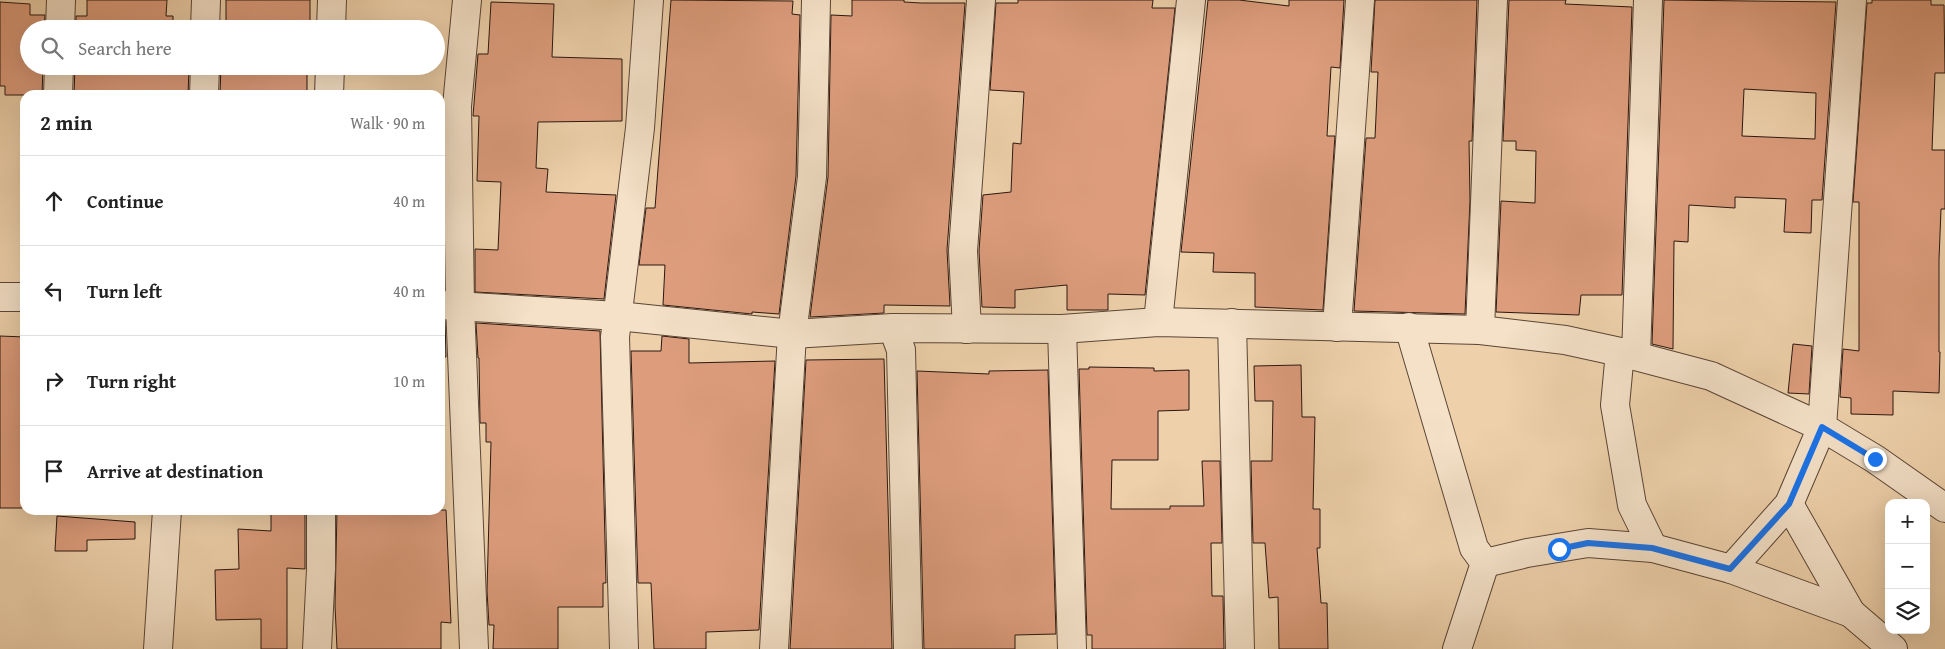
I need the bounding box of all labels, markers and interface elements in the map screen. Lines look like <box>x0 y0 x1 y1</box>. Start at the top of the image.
search box <box>20 20 445 75</box>
icon: search <box>38 34 66 62</box>
text: Search here <box>78 34 172 62</box>
text: 2 min <box>40 107 92 138</box>
text: Walk · 90 m <box>350 111 425 135</box>
icon: ahead <box>40 187 68 215</box>
text: Continue <box>87 187 164 215</box>
text: 40 m <box>393 189 425 213</box>
icon: left <box>40 277 68 305</box>
text: Turn left <box>87 277 162 305</box>
text: 40 m <box>393 279 425 303</box>
icon: right <box>40 367 68 395</box>
text: Turn right <box>87 367 176 395</box>
text: 10 m <box>393 369 425 393</box>
route end <box>1864 448 1887 471</box>
icon: arrive <box>40 457 68 485</box>
text: Arrive at destination <box>87 457 263 485</box>
map controls <box>1885 499 1930 634</box>
button: + <box>1885 499 1930 544</box>
route start <box>1548 538 1571 561</box>
button: − <box>1885 544 1930 589</box>
button: layers <box>1885 589 1930 634</box>

